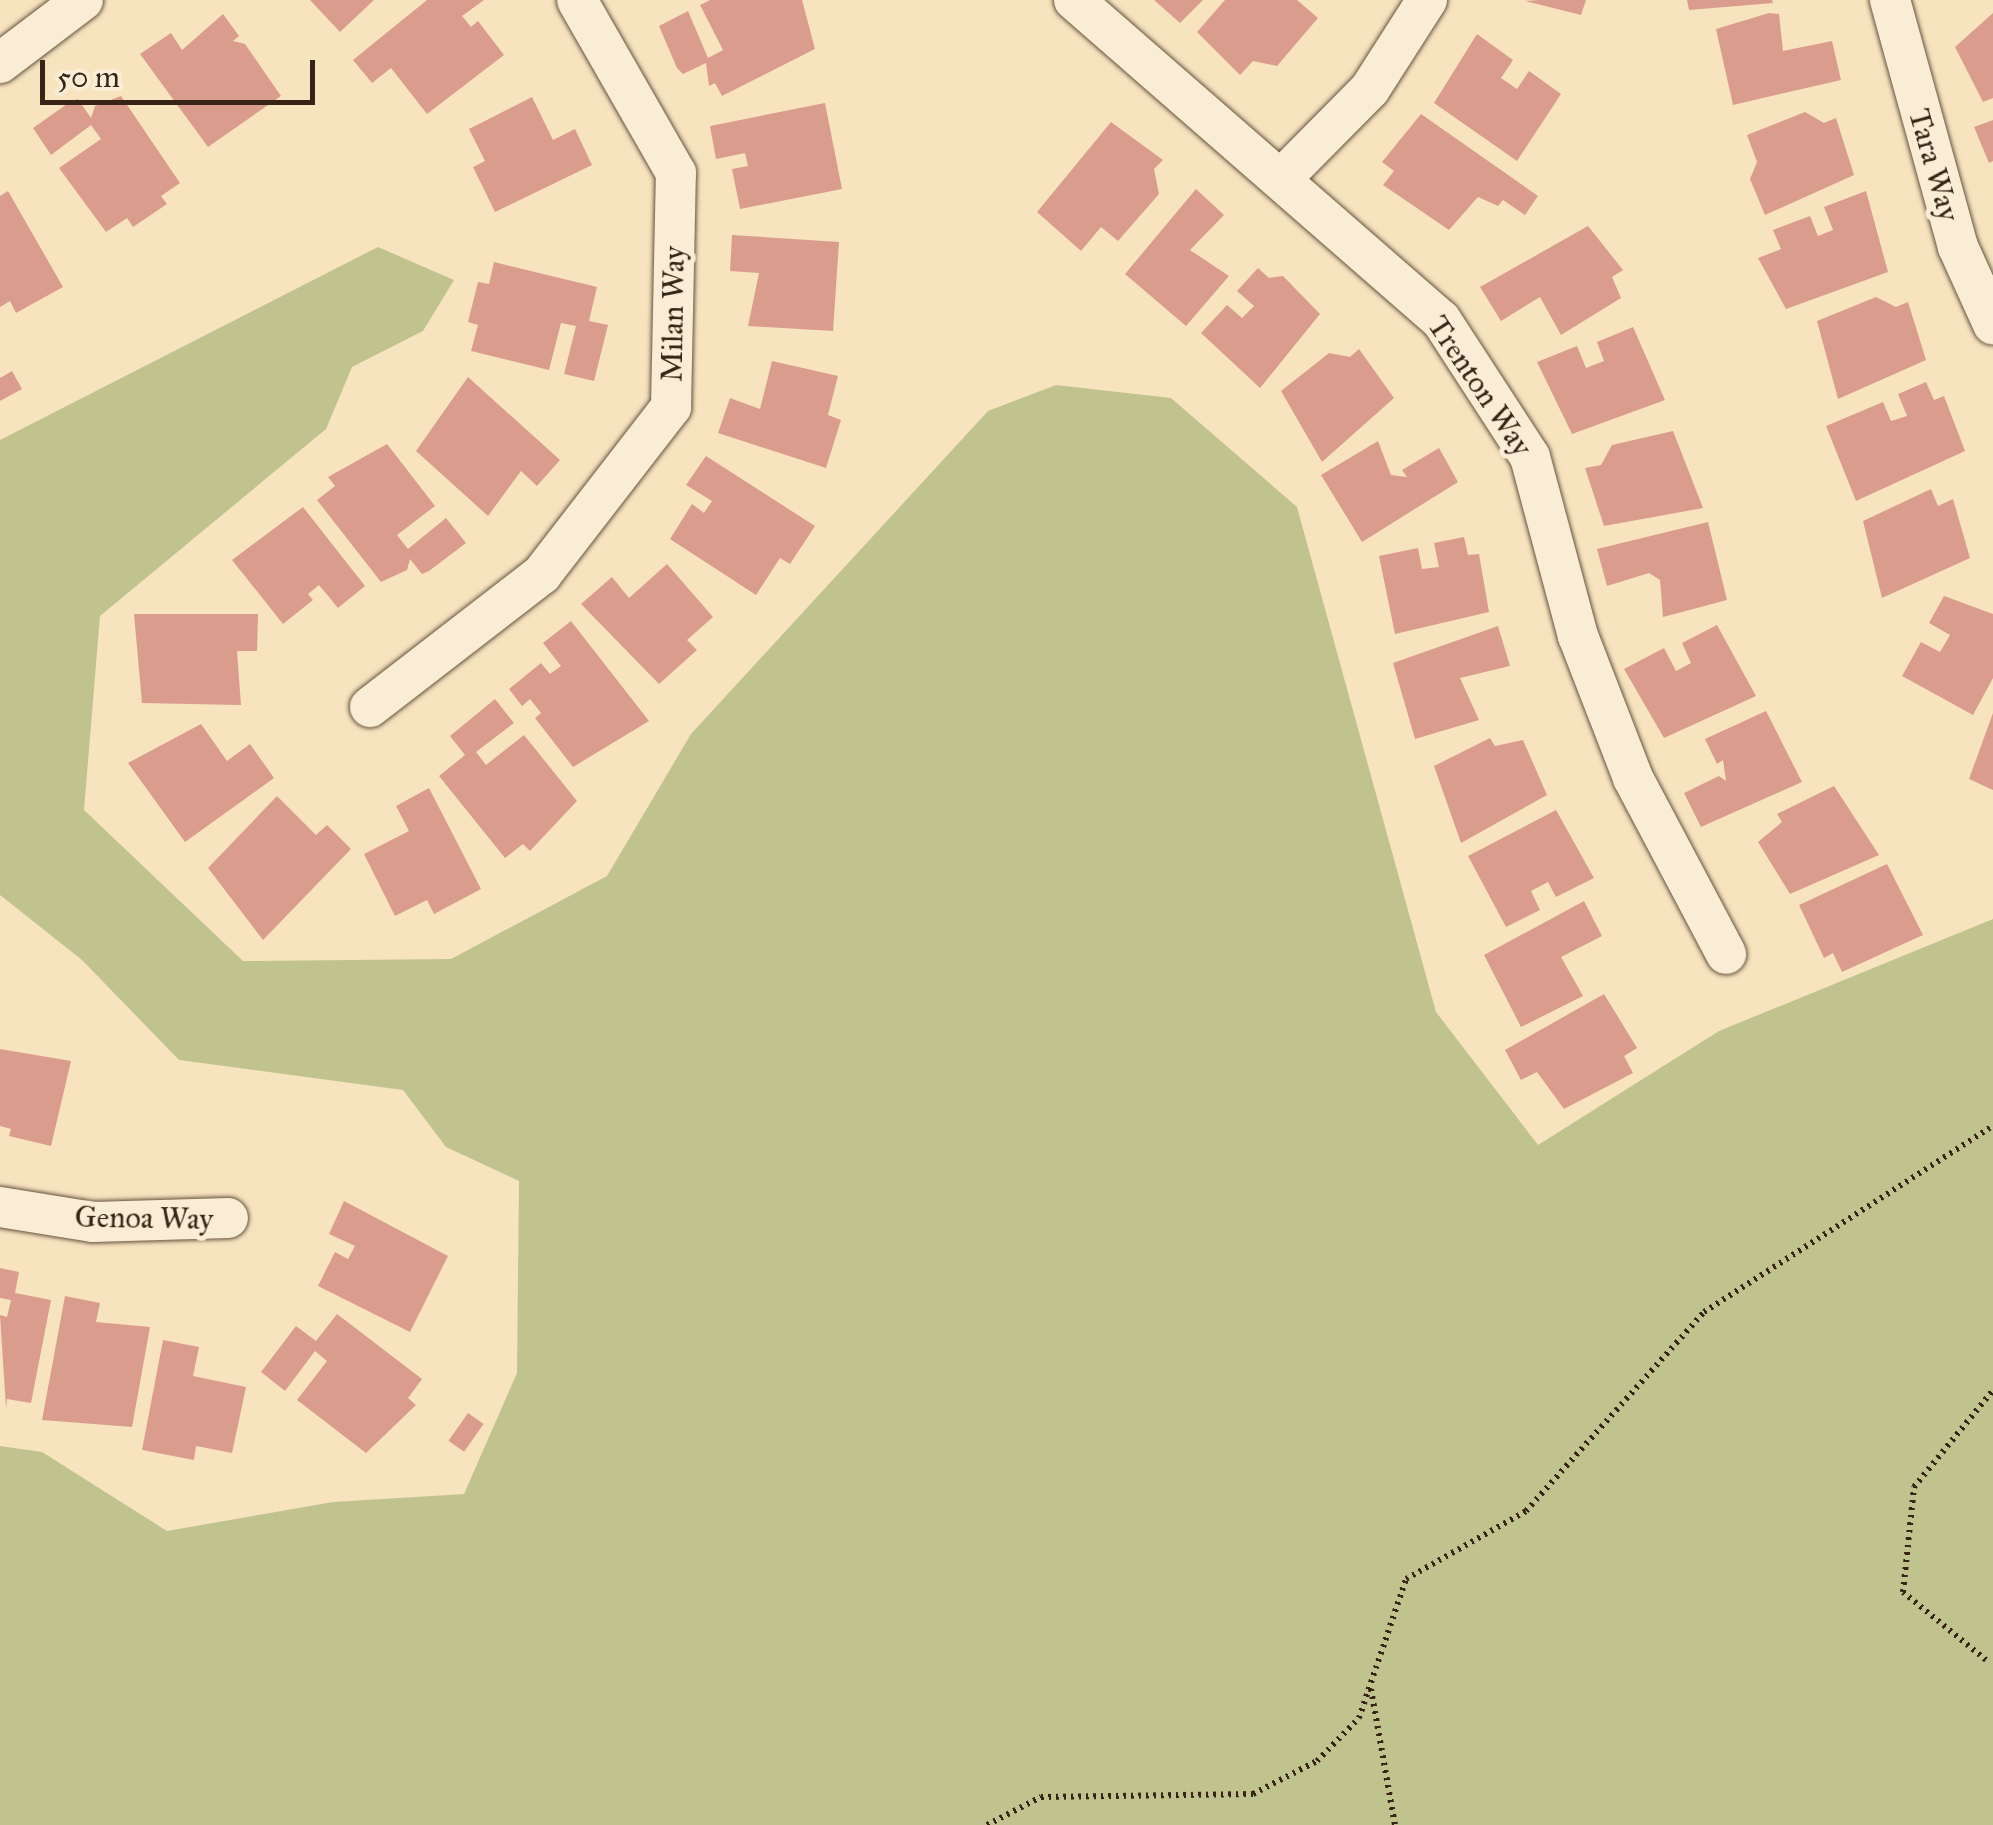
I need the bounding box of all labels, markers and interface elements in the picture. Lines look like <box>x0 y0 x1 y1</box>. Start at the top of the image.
scale bar <box>45 40 320 102</box>
text: 50 m <box>57 59 120 95</box>
street label: Tara Way <box>1901 105 1967 225</box>
street label: Milan Way <box>654 246 692 382</box>
street label: Trenton Way <box>1420 309 1540 463</box>
street label: Genoa Way <box>74 1199 214 1237</box>

